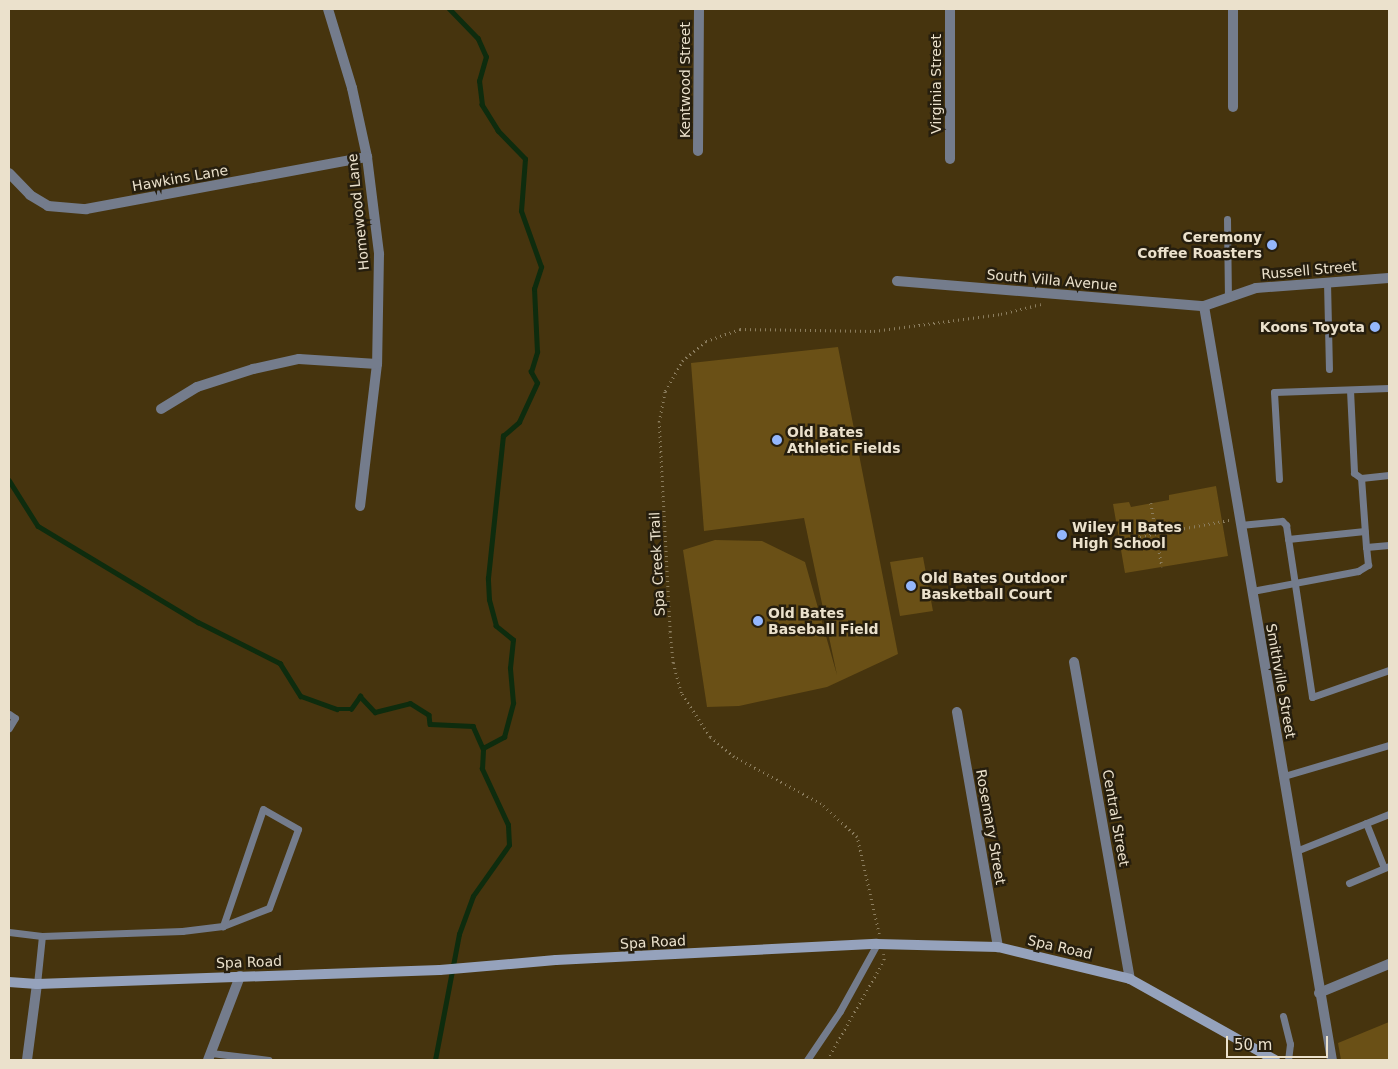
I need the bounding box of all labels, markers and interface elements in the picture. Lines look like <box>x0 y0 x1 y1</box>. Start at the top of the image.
street label: Kentwood Street <box>677 22 693 138</box>
street label: Virginia Street <box>928 34 944 134</box>
street label: Homewood Lane <box>344 153 372 271</box>
street label: Hawkins Lane <box>131 161 229 195</box>
place label: Ceremony Coffee Roasters <box>1137 229 1262 262</box>
marker: Ceremony Coffee Roasters <box>1266 239 1278 251</box>
street label: Russell Street <box>1260 257 1358 283</box>
street label: South Villa Avenue <box>986 266 1118 294</box>
place label: Koons Toyota <box>1260 319 1365 335</box>
marker: Koons Toyota <box>1369 321 1381 333</box>
place label: Old Bates Athletic Fields <box>787 424 900 457</box>
marker: Old Bates Athletic Fields <box>771 434 783 446</box>
street label: Spa Creek Trail <box>646 511 668 617</box>
place label: Wiley H Bates High School <box>1072 519 1182 552</box>
marker: Wiley H Bates High School <box>1056 529 1068 541</box>
place label: Old Bates Outdoor Basketball Court <box>921 570 1067 602</box>
marker: Old Bates Outdoor Basketball Court <box>905 580 917 592</box>
place label: Old Bates Baseball Field <box>768 605 879 638</box>
marker: Old Bates Baseball Field <box>752 615 764 627</box>
street label: Smithville Street <box>1263 622 1299 740</box>
street label: Rosemary Street <box>973 768 1009 886</box>
street label: Central Street <box>1099 768 1133 868</box>
street label: Spa Road <box>1026 931 1094 963</box>
street label: Spa Road <box>620 932 686 952</box>
street label: Spa Road <box>216 952 282 972</box>
scale bar <box>1228 1026 1330 1058</box>
text: 50 m <box>1234 1036 1272 1054</box>

